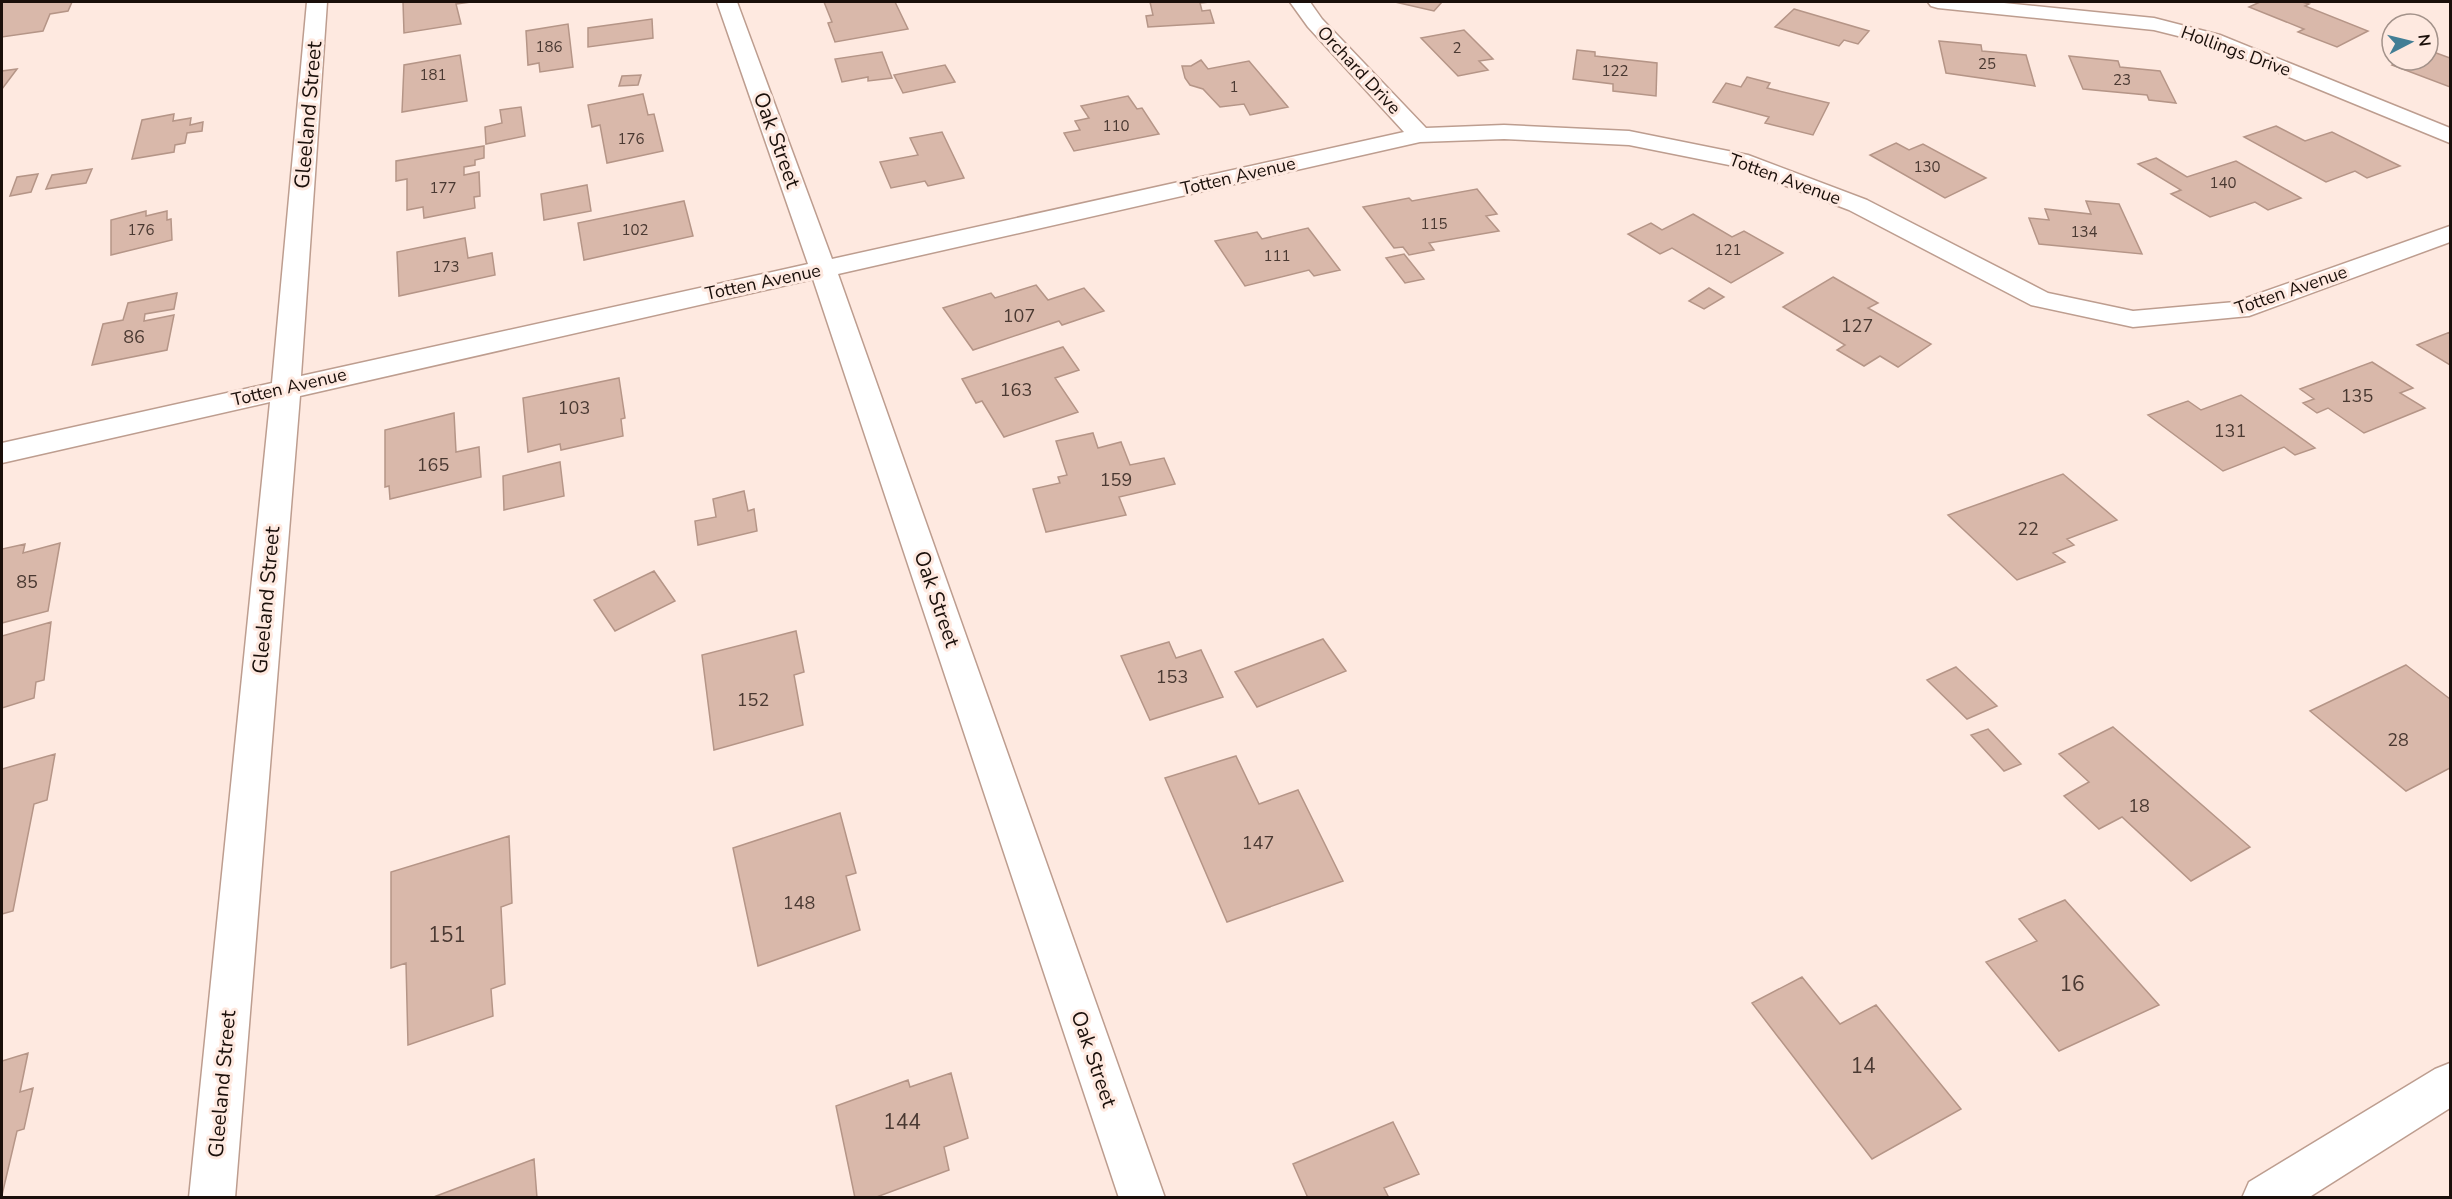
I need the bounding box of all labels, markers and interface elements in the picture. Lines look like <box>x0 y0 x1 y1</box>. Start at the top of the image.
north arrow <box>2380 12 2440 72</box>
street label: Hollings Drive <box>2178 20 2294 82</box>
street label: Orchard Drive <box>1312 21 1406 119</box>
text: N <box>2412 33 2436 48</box>
house number: 186 <box>535 37 563 57</box>
house number: 2 <box>1452 38 1462 58</box>
street label: Gleeland Street <box>288 39 328 190</box>
house number: 25 <box>1978 54 1996 74</box>
house number: 122 <box>1601 61 1629 81</box>
house number: 181 <box>419 65 447 85</box>
house number: 23 <box>2113 70 2131 90</box>
house number: 1 <box>1229 77 1239 97</box>
street label: Oak Street <box>747 88 808 193</box>
house number: 110 <box>1102 116 1130 136</box>
house number: 176 <box>617 129 645 149</box>
street label: Totten Avenue <box>1726 148 1844 210</box>
street label: Totten Avenue <box>1178 151 1298 201</box>
house number: 130 <box>1913 157 1941 177</box>
house number: 140 <box>2209 173 2237 193</box>
house number: 177 <box>429 178 457 198</box>
house number: 115 <box>1420 214 1448 234</box>
house number: 176 <box>127 220 155 240</box>
house number: 102 <box>621 220 649 240</box>
house number: 134 <box>2070 222 2098 242</box>
house number: 121 <box>1714 240 1742 260</box>
house number: 111 <box>1263 246 1291 266</box>
house number: 173 <box>432 257 460 277</box>
street label: Totten Avenue <box>703 258 823 306</box>
street label: Totten Avenue <box>2232 260 2350 320</box>
house number: 107 <box>1003 304 1035 328</box>
house number: 127 <box>1841 314 1873 338</box>
house number: 86 <box>123 325 145 349</box>
street label: Totten Avenue <box>229 362 349 412</box>
house number: 163 <box>1000 378 1032 402</box>
house number: 135 <box>2341 384 2373 408</box>
house number: 103 <box>558 396 590 420</box>
house number: 131 <box>2214 419 2246 443</box>
house number: 165 <box>417 453 449 477</box>
house number: 159 <box>1100 468 1132 492</box>
house number: 22 <box>2017 517 2039 541</box>
street label: Gleeland Street <box>246 524 286 675</box>
street label: Oak Street <box>907 547 967 652</box>
house number: 85 <box>16 570 38 594</box>
house number: 153 <box>1156 665 1188 689</box>
house number: 152 <box>737 688 769 712</box>
house number: 28 <box>2387 728 2409 752</box>
house number: 18 <box>2128 794 2150 818</box>
house number: 147 <box>1242 831 1274 855</box>
house number: 148 <box>783 891 815 915</box>
house number: 151 <box>428 921 466 949</box>
house number: 16 <box>2059 970 2085 998</box>
street label: Oak Street <box>1064 1007 1124 1112</box>
street label: Gleeland Street <box>202 1008 242 1159</box>
house number: 14 <box>1850 1052 1876 1080</box>
house number: 144 <box>883 1108 921 1136</box>

